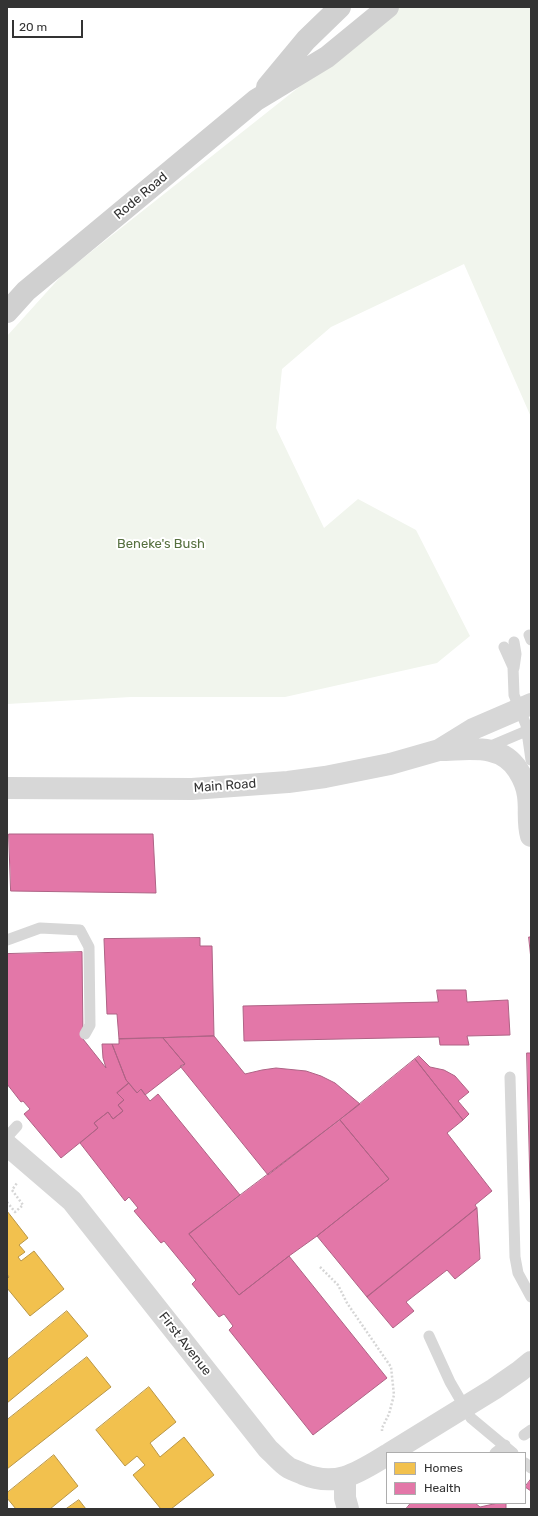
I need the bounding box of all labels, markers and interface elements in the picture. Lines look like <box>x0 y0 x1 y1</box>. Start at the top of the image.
scale bar <box>14 12 85 38</box>
text: 20 m <box>19 20 47 34</box>
street label: Rode Road <box>111 169 171 223</box>
park label: Beneke's Bush <box>117 536 205 552</box>
street label: Main Road <box>193 776 257 796</box>
street label: First Avenue <box>155 1309 215 1379</box>
legend <box>386 1452 526 1504</box>
text: Homes <box>424 1461 463 1475</box>
text: Health <box>424 1481 461 1495</box>

